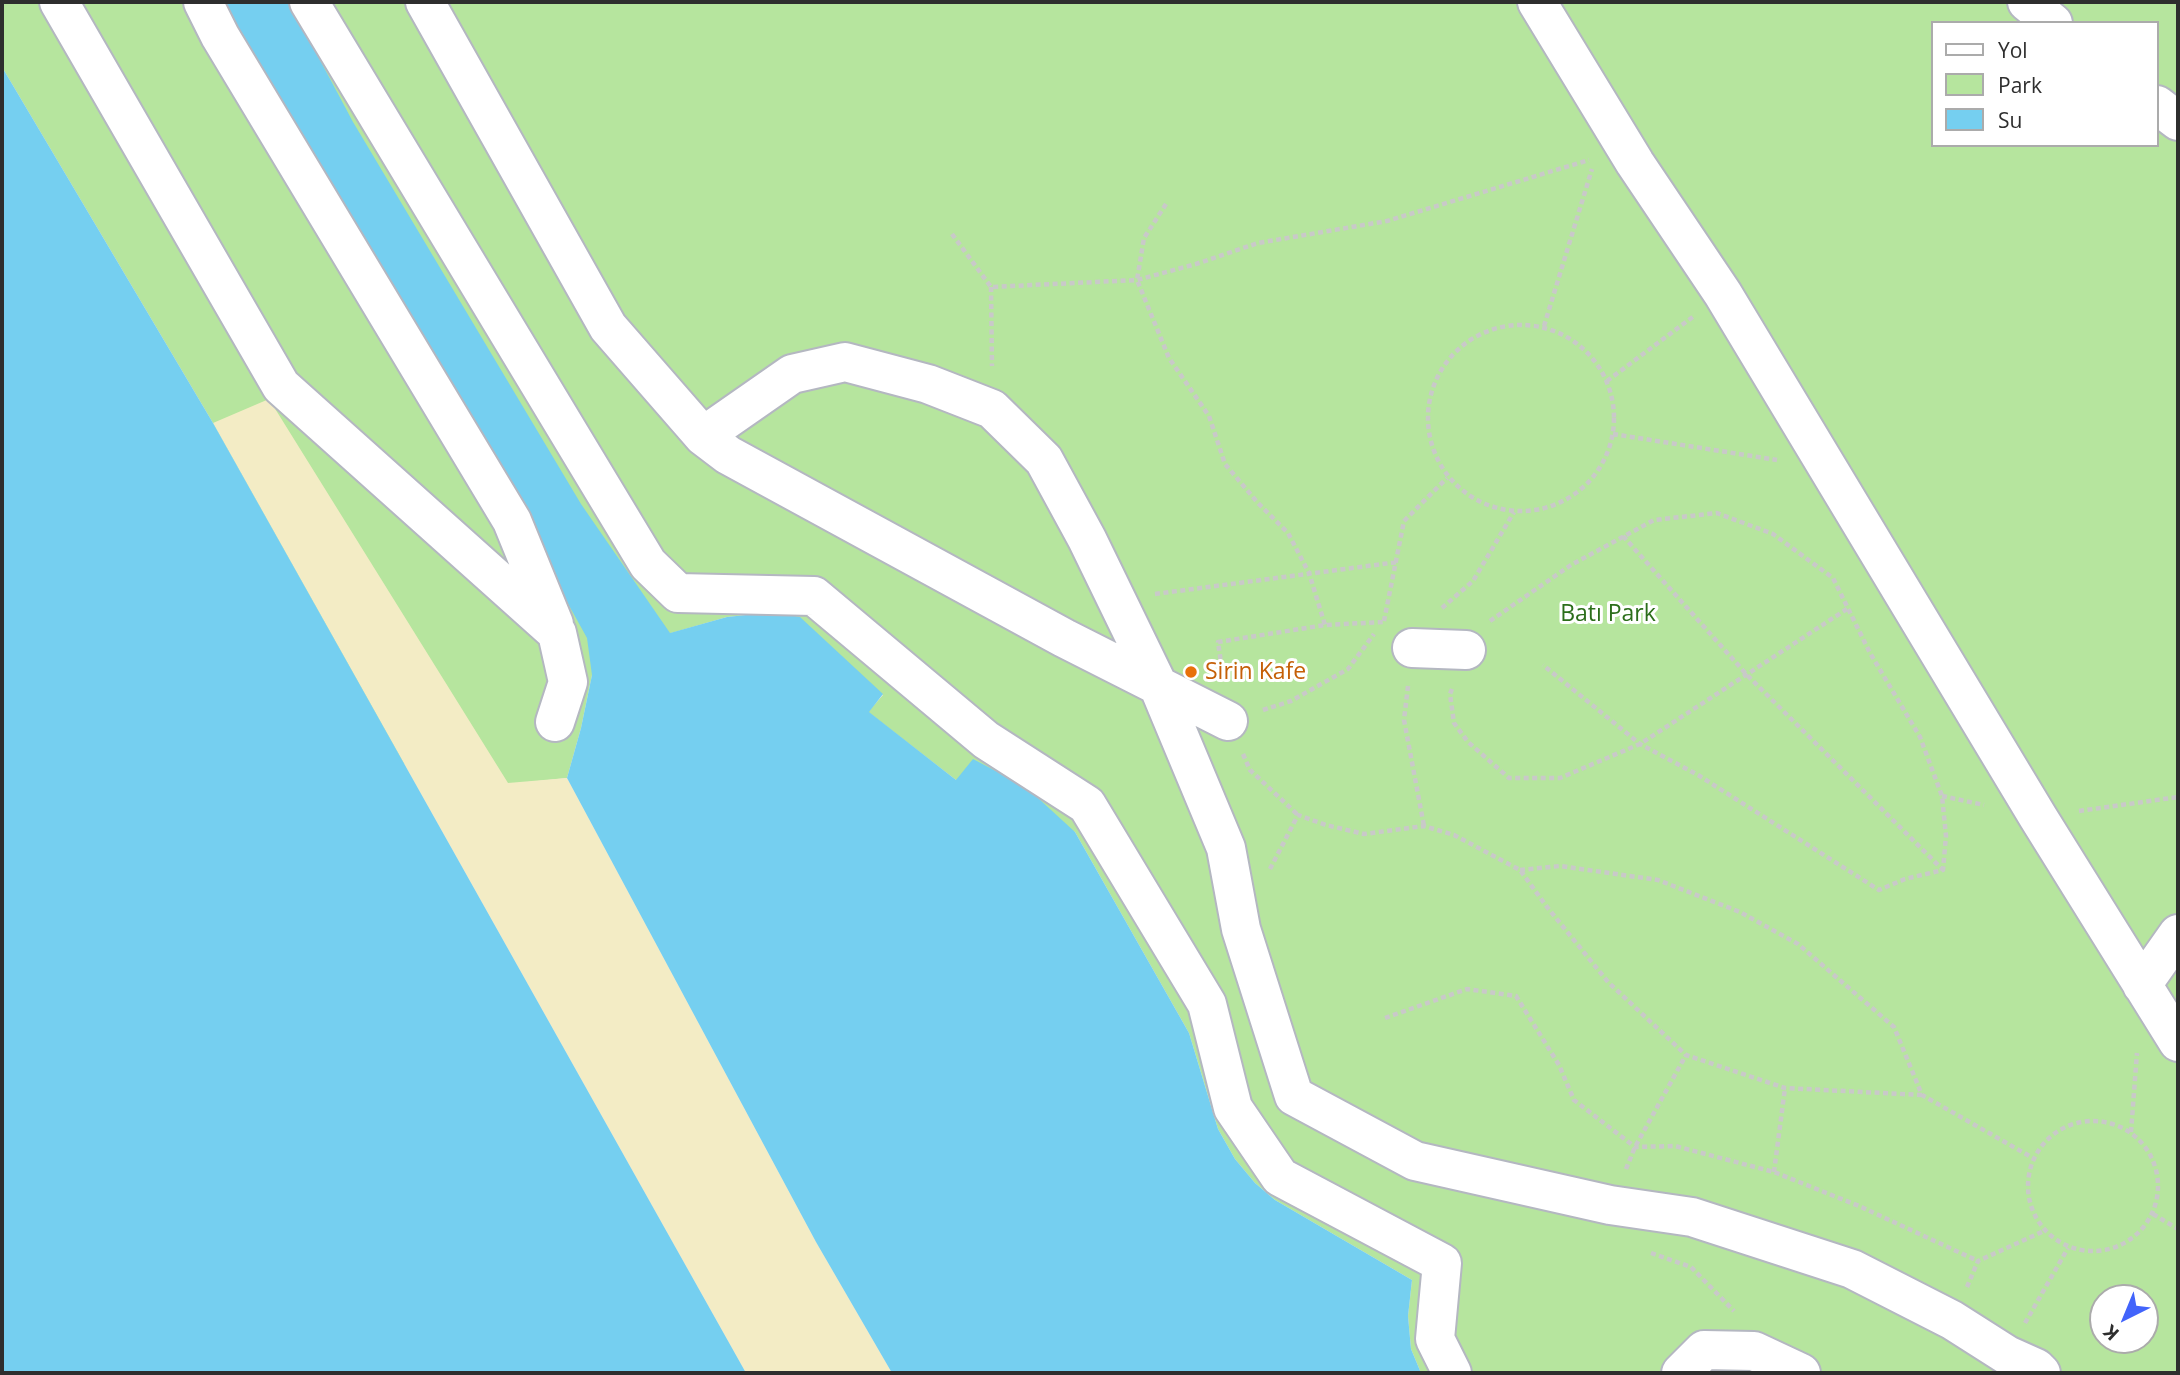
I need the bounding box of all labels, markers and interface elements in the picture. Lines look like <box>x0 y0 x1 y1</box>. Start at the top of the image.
legend <box>1932 21 2159 147</box>
text: Yol <box>1998 36 2028 64</box>
text: Park <box>1998 71 2042 99</box>
text: Su <box>1998 106 2022 134</box>
park label: Batı Park <box>1560 600 1656 628</box>
place label: Sirin Kafe <box>1205 658 1306 686</box>
marker: Sirin Kafe <box>1183 664 1199 680</box>
north arrow <box>2089 1284 2159 1354</box>
text: K <box>2098 1319 2125 1347</box>

